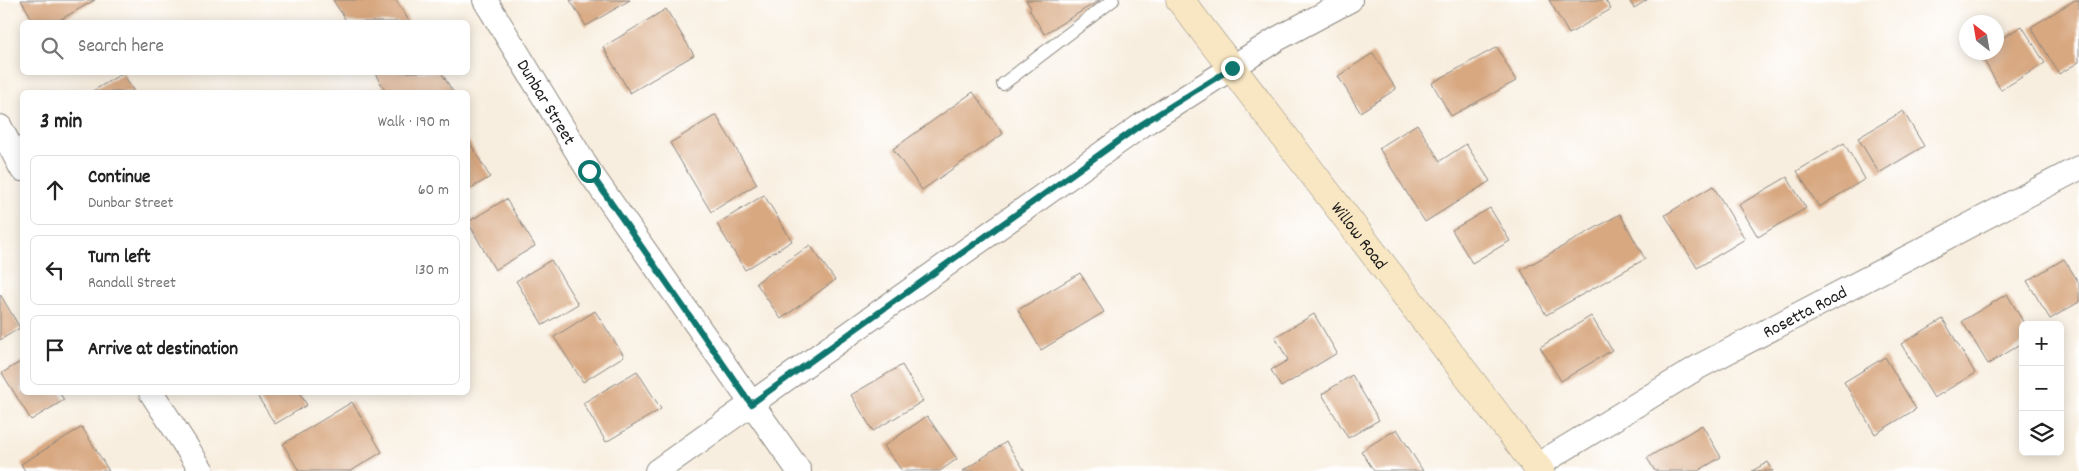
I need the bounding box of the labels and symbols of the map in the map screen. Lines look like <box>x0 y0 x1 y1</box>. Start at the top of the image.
north arrow <box>1959 15 2004 60</box>
street label: Dunbar Street <box>509 55 581 151</box>
route end <box>1221 57 1244 80</box>
route start <box>578 160 601 183</box>
street label: Willow Road <box>1324 197 1392 276</box>
street label: Rosetta Road <box>1759 281 1852 346</box>

